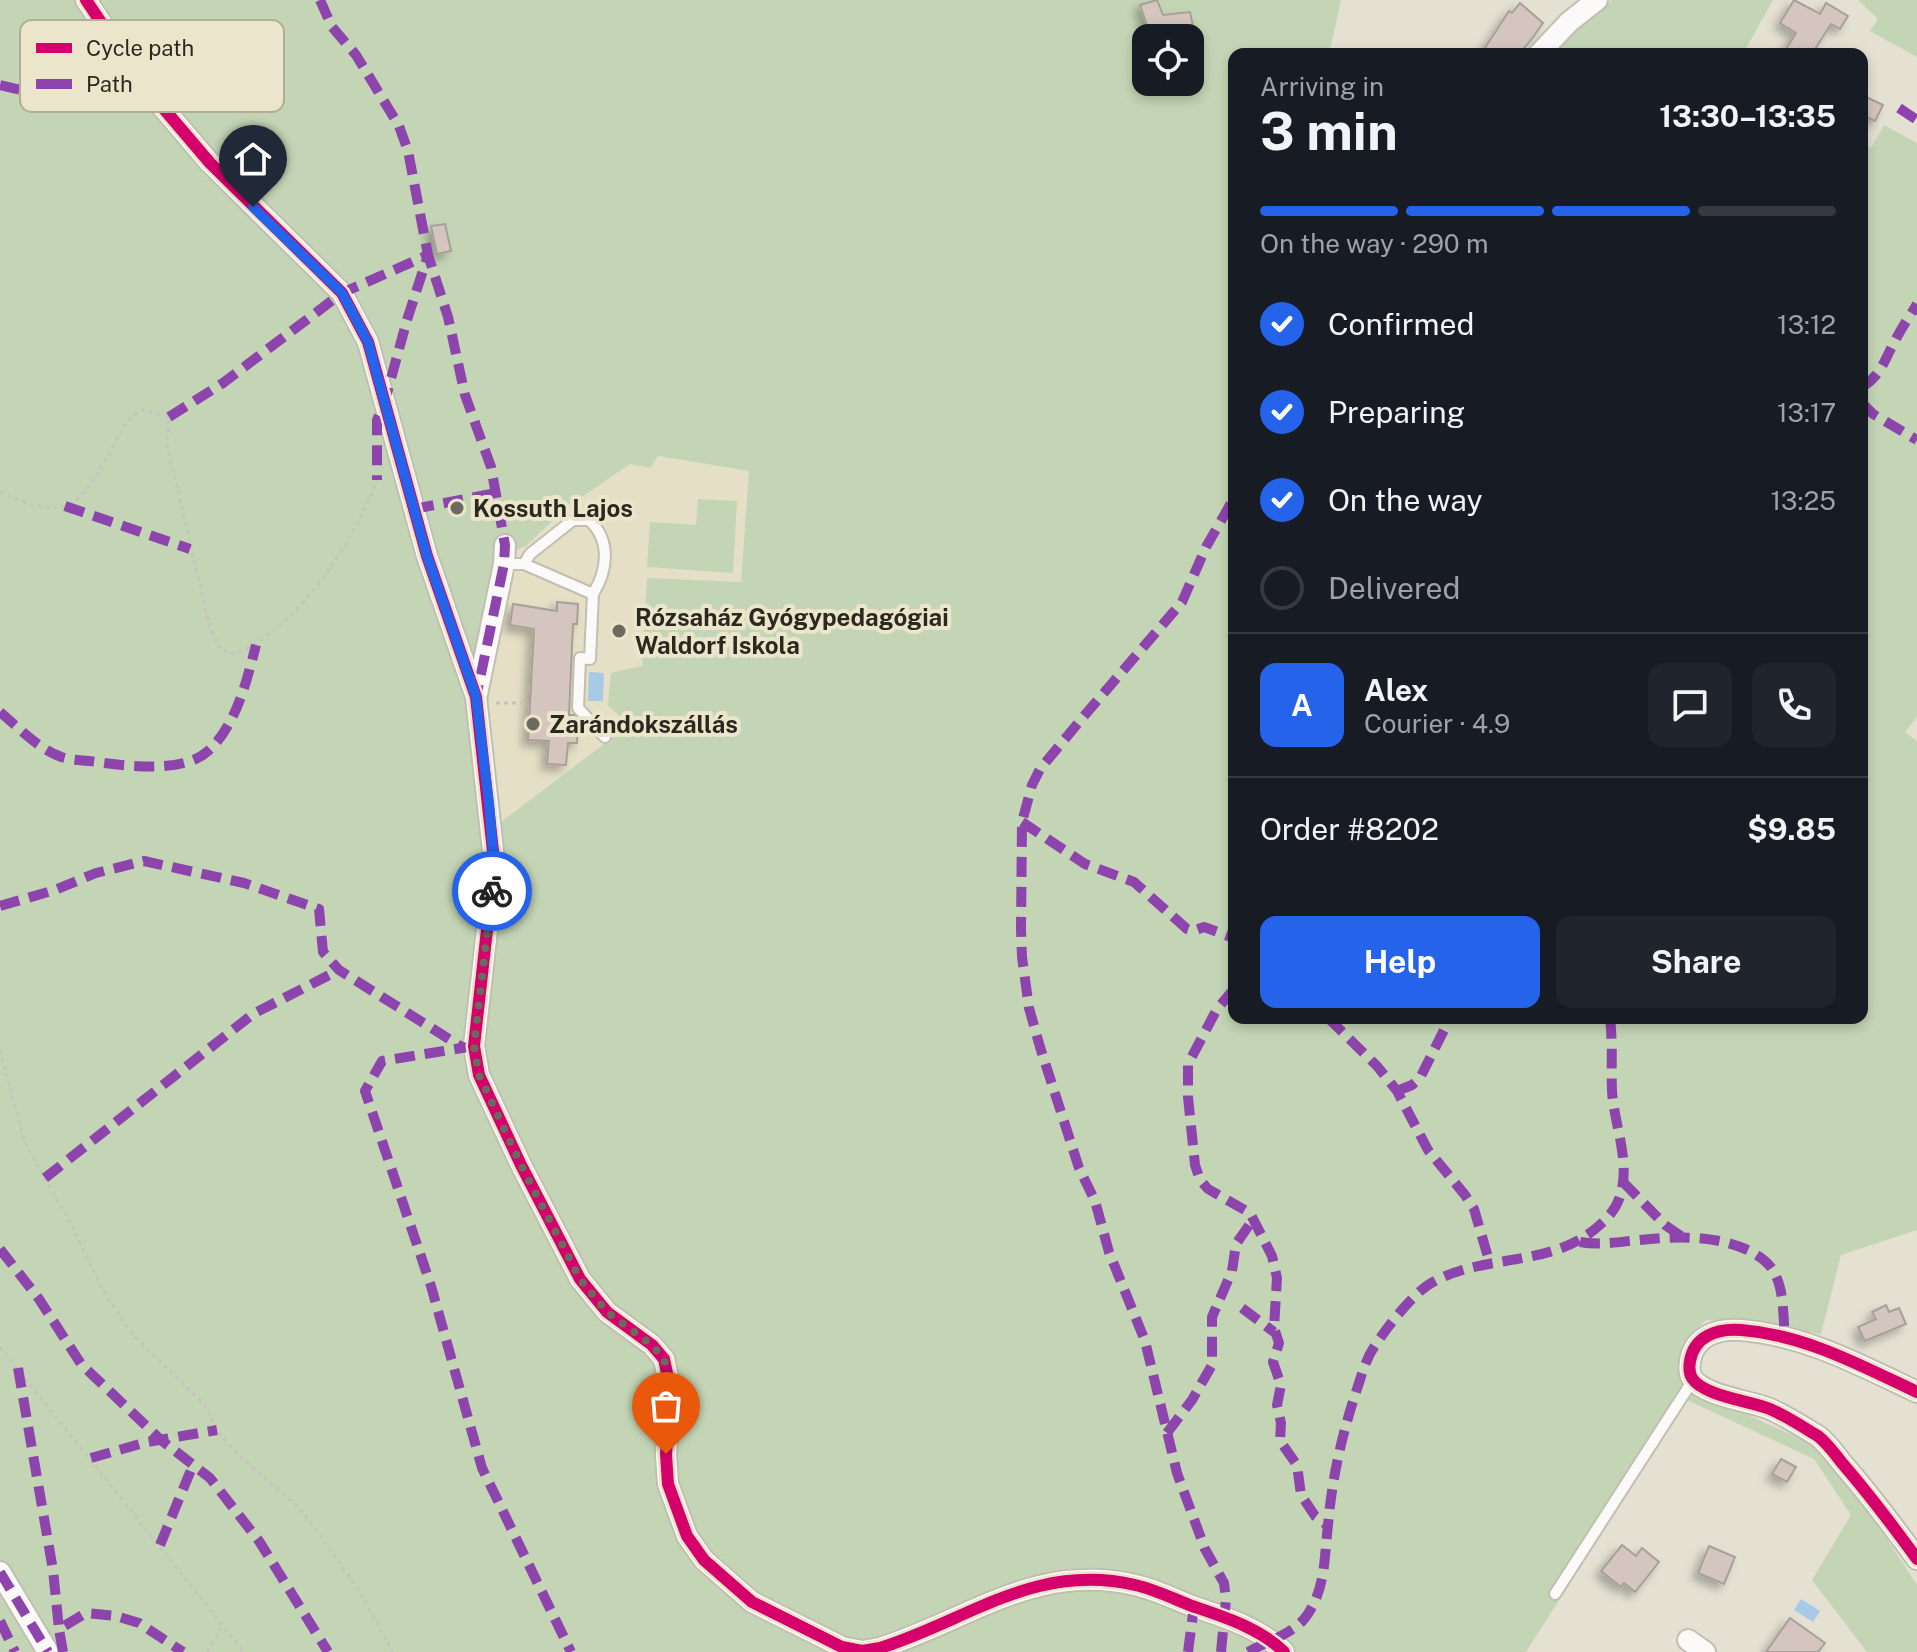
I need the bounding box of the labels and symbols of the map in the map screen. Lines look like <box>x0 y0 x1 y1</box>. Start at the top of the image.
legend <box>20 20 284 112</box>
text: Cycle path <box>86 35 194 61</box>
text: Path <box>86 71 133 97</box>
pin <box>219 125 287 207</box>
place label: Kossuth Lajos <box>473 494 633 522</box>
marker: Kossuth Lajos <box>448 499 466 517</box>
place label: Rózsaház Gyógypedagógiai Waldorf Iskola <box>635 603 949 659</box>
marker: Rózsaház Gyógypedagógiai Waldorf Iskola <box>610 622 628 640</box>
place label: Zarándokszállás <box>549 710 738 738</box>
marker: Zarándokszállás <box>524 715 542 733</box>
courier <box>452 851 532 931</box>
pin <box>632 1372 700 1454</box>

